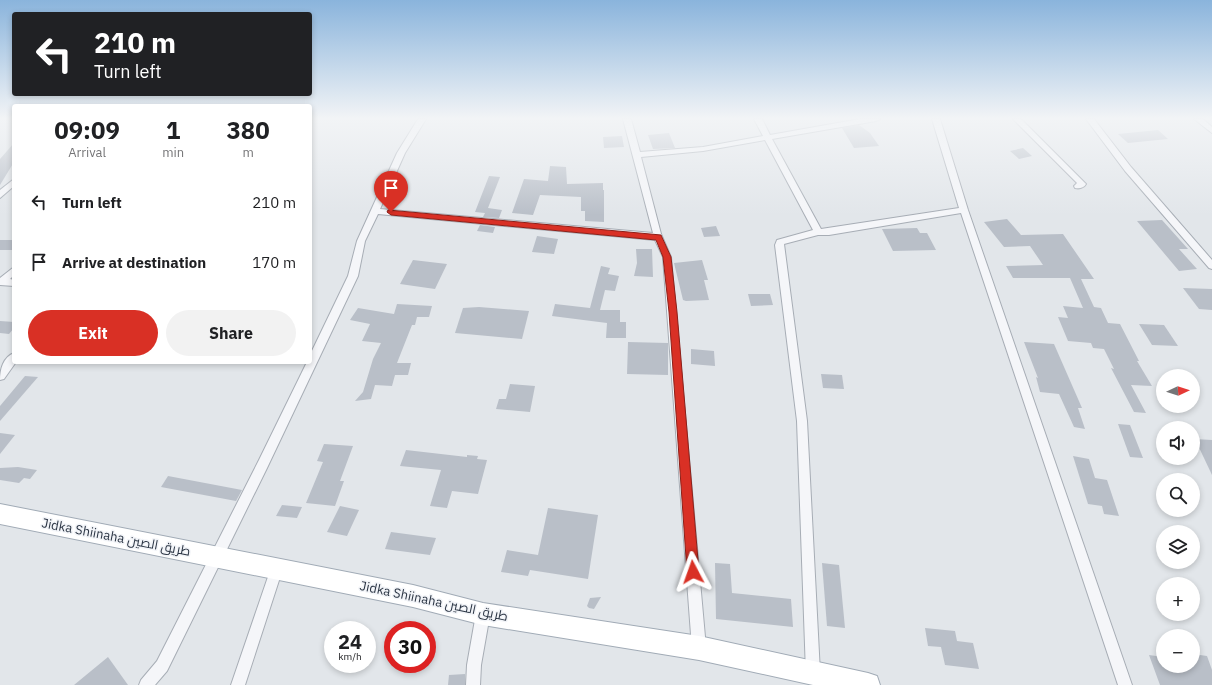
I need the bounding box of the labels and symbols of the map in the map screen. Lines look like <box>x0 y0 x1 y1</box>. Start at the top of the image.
pin <box>374 171 408 212</box>
north arrow <box>1156 369 1200 413</box>
street label: Jidka Shiinaha طريق الصين <box>40 514 192 560</box>
position arrow <box>672 551 714 593</box>
street label: Jidka Shiinaha طريق الصين <box>358 577 510 625</box>
speed limit sign: 30 <box>384 621 436 673</box>

